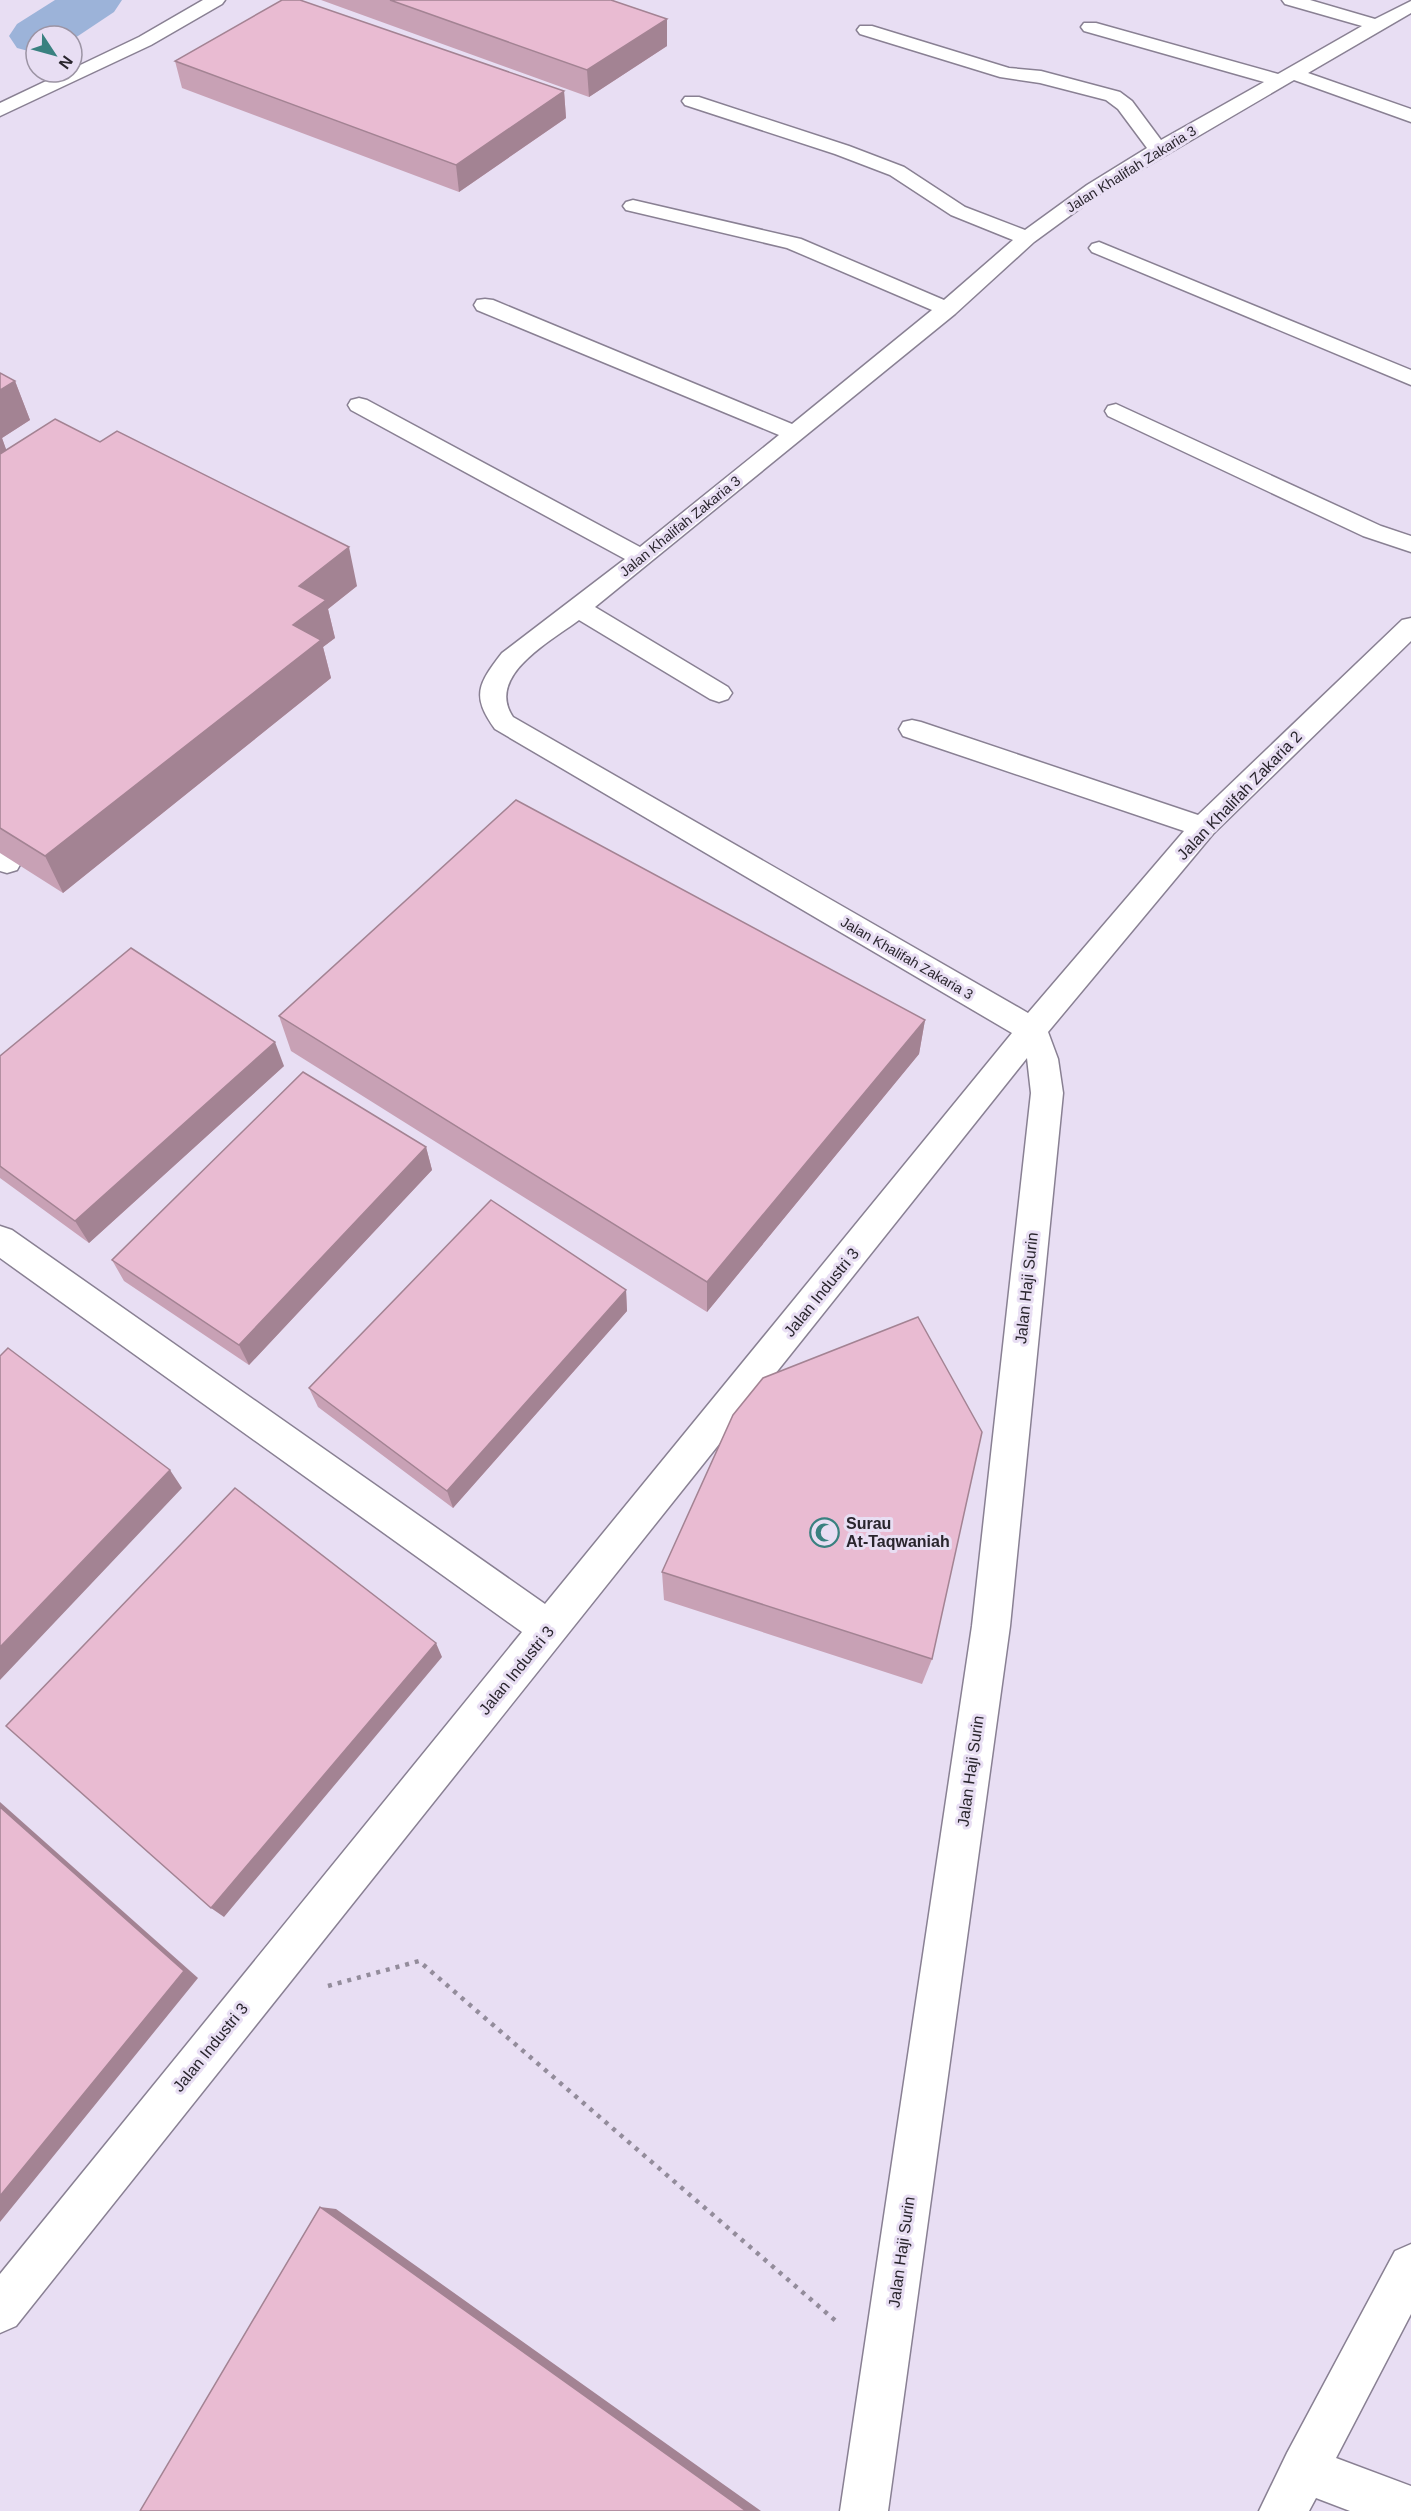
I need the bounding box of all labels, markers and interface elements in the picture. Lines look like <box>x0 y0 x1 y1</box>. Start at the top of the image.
north arrow <box>24 24 84 84</box>
text: N <box>55 53 76 72</box>
street label: Jalan Khalifah Zakaria 3 <box>1063 122 1199 216</box>
street label: Jalan Khalifah Zakaria 3 <box>617 472 744 579</box>
street label: Jalan Khalifah Zakaria 2 <box>1174 728 1305 863</box>
street label: Jalan Khalifah Zakaria 3 <box>838 914 976 1003</box>
street label: Jalan Haji Surin <box>1012 1231 1041 1345</box>
street label: Jalan Industri 3 <box>781 1245 862 1340</box>
place label: Surau At-Taqwaniah <box>846 1515 950 1550</box>
mosque icon: Surau At-Taqwaniah <box>809 1516 841 1548</box>
street label: Jalan Industri 3 <box>476 1623 557 1718</box>
street label: Jalan Haji Surin <box>954 1714 987 1828</box>
street label: Jalan Industri 3 <box>170 2000 251 2095</box>
street label: Jalan Haji Surin <box>885 2195 918 2309</box>

